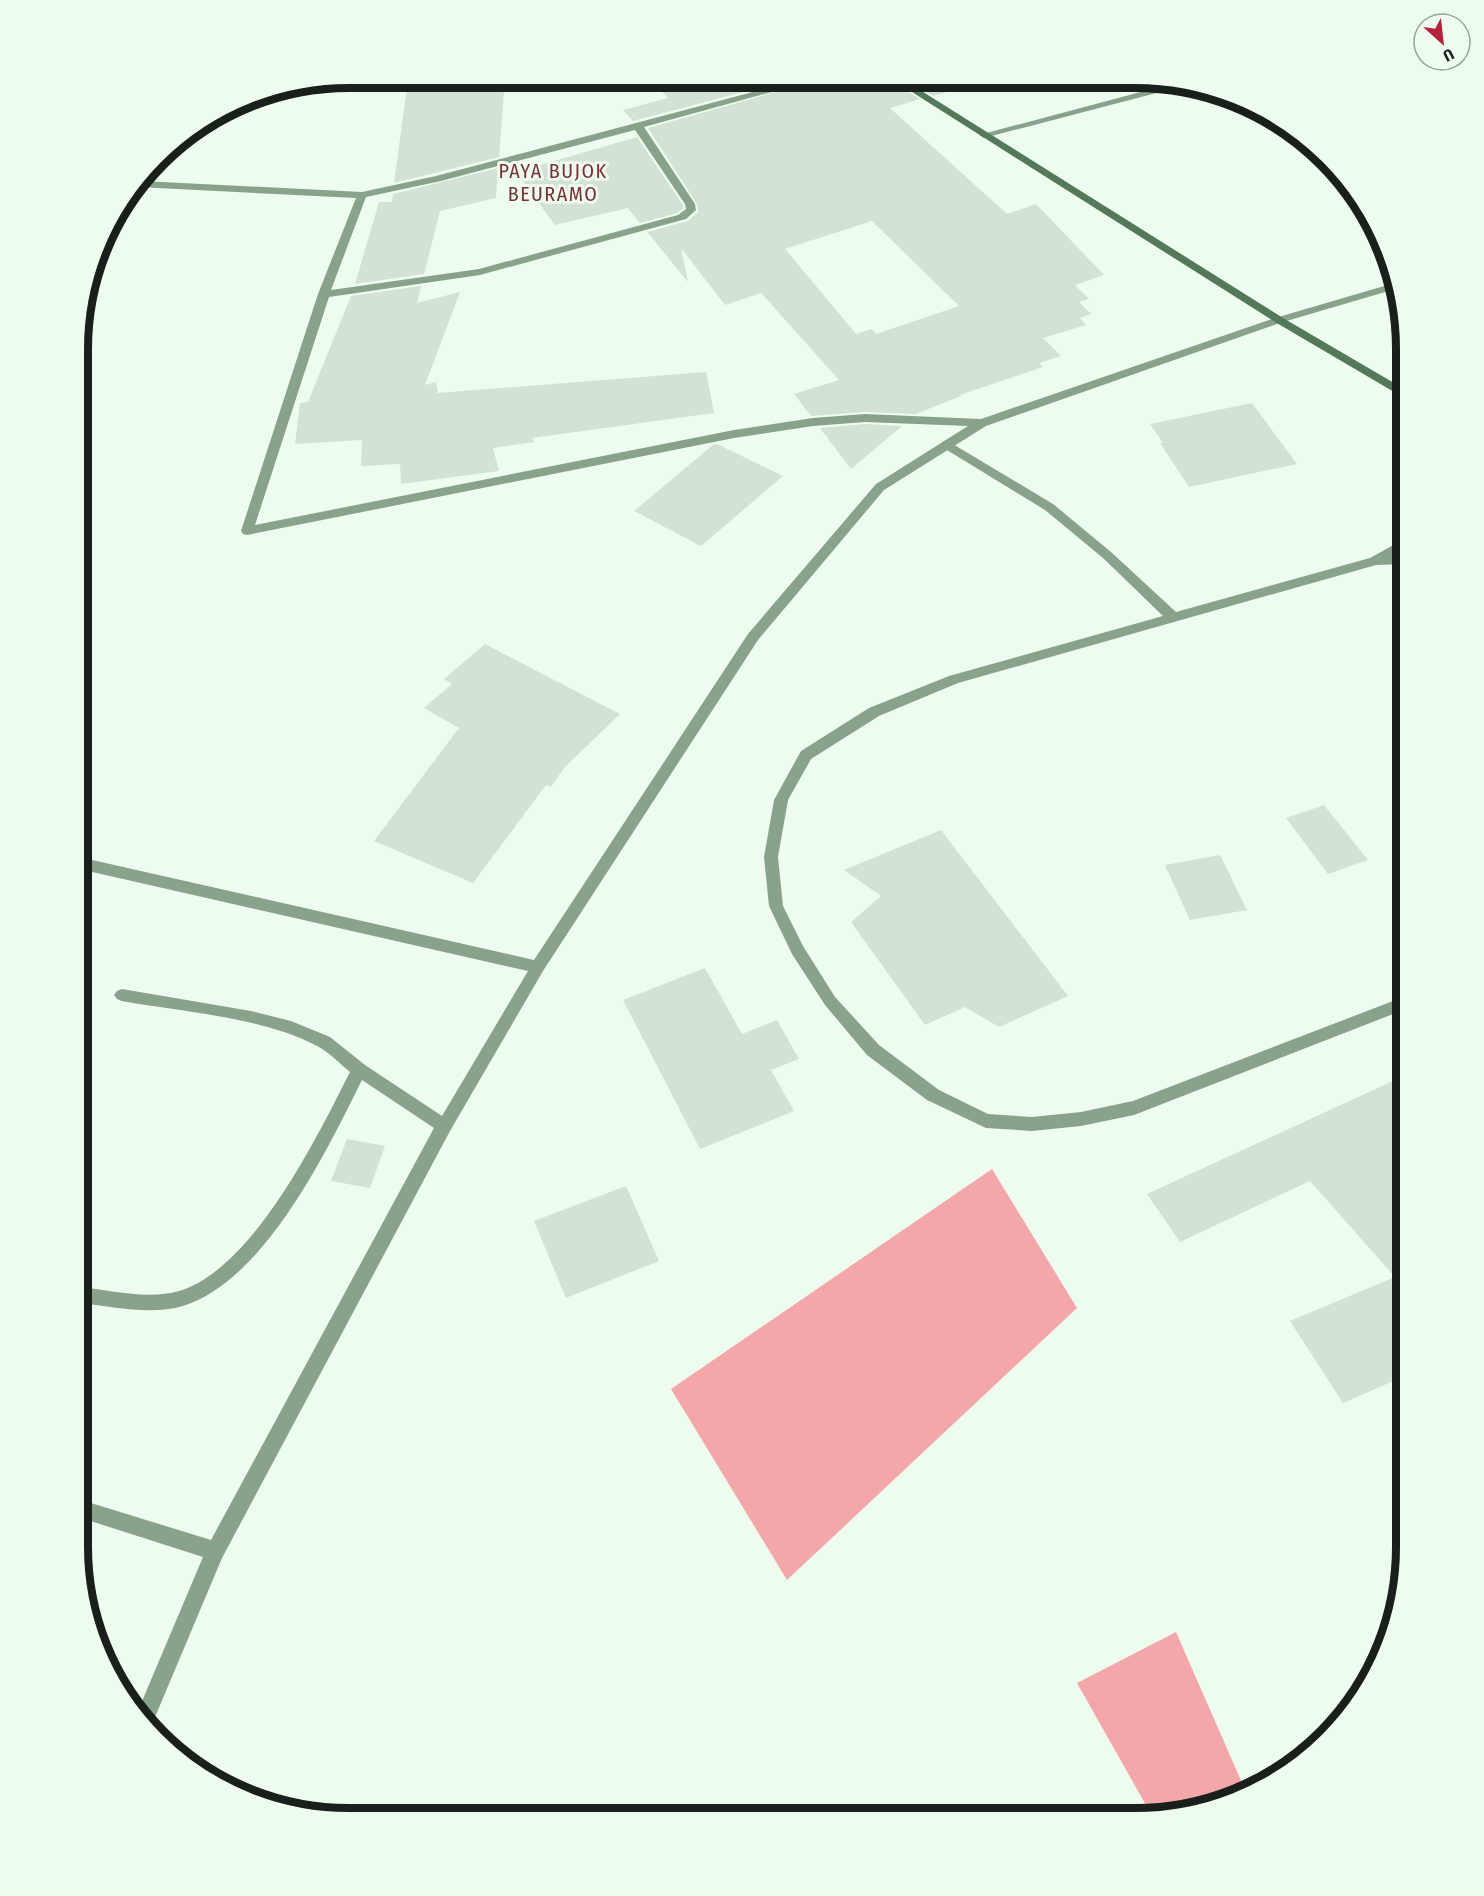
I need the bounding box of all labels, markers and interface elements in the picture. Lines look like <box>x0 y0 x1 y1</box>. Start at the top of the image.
north arrow <box>1412 12 1472 72</box>
text: U <box>1440 44 1457 66</box>
district label: PAYA BUJOK BEURAMO <box>498 159 608 206</box>

